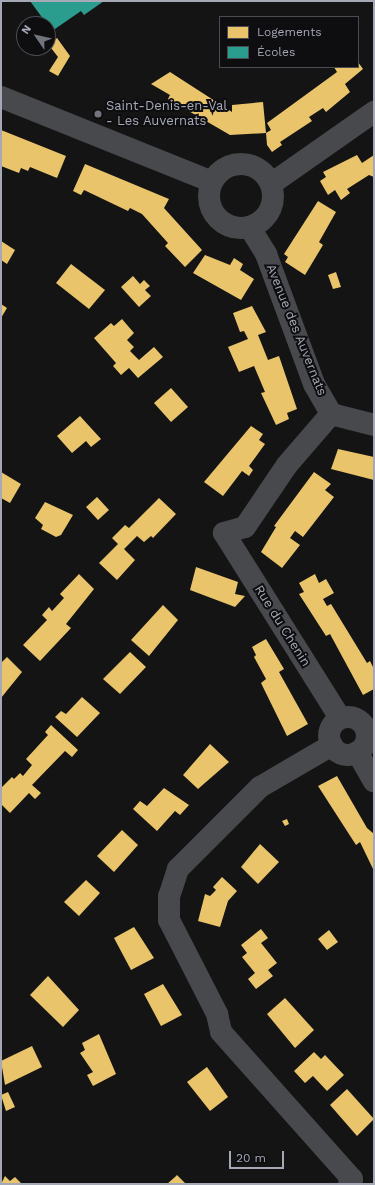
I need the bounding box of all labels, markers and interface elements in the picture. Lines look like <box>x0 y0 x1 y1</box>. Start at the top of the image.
north arrow <box>16 16 56 56</box>
legend <box>219 16 359 68</box>
text: N <box>19 23 34 37</box>
text: Logements <box>257 25 322 39</box>
text: Écoles <box>257 45 295 59</box>
place label: Saint-Denis-en-Val - Les Auvernats <box>106 99 227 130</box>
marker: Saint-Denis-en-Val - Les Auvernats <box>93 109 103 119</box>
street label: Avenue des Auvernats <box>262 262 330 398</box>
street label: Rue du Chenin <box>251 582 313 670</box>
scale bar <box>231 1143 286 1169</box>
text: 20 m <box>236 1151 266 1165</box>

